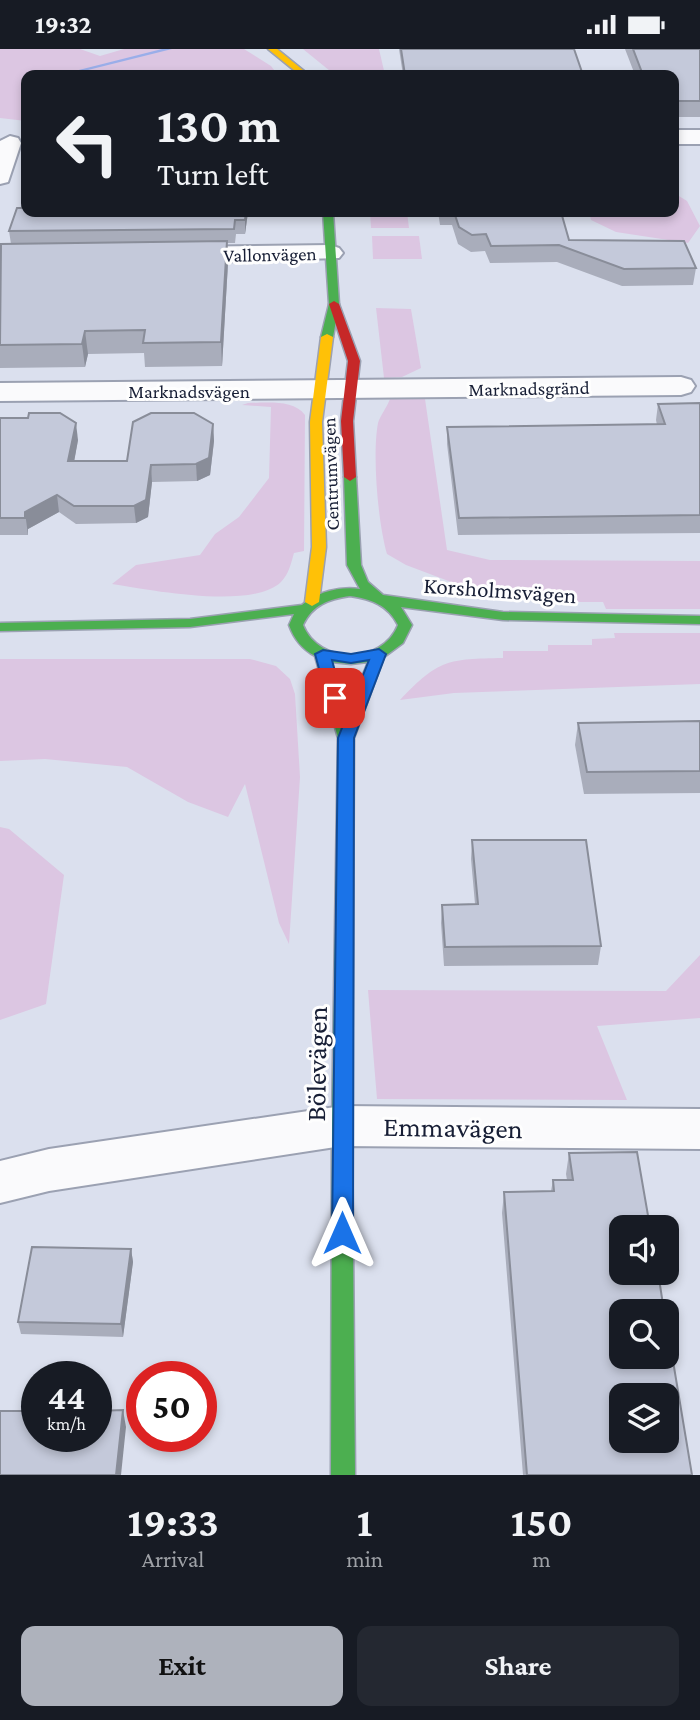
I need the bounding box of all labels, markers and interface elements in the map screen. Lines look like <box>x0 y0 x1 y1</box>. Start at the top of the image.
text: 19:32 <box>35 10 92 39</box>
icon: left <box>42 98 133 189</box>
text: 130 m <box>157 98 280 153</box>
text: Turn left <box>157 156 268 192</box>
street label: Vallonvägen <box>223 243 317 266</box>
street label: Marknadsgränd <box>468 377 590 400</box>
street label: Marknadsvägen <box>128 381 250 402</box>
street label: Centrumvägen <box>318 417 343 531</box>
street label: Korsholmsvägen <box>423 572 577 608</box>
pin <box>305 668 365 728</box>
icon: arrive <box>316 679 354 717</box>
street label: Bölevägen <box>300 1006 333 1122</box>
street label: Emmavägen <box>383 1111 523 1144</box>
position arrow <box>305 1196 379 1270</box>
map controls <box>609 1215 679 1453</box>
button: sound <box>609 1215 679 1285</box>
button: search <box>609 1299 679 1369</box>
speed limit sign: 50 <box>126 1361 217 1452</box>
text: 44 <box>48 1378 85 1417</box>
button: layers <box>609 1383 679 1453</box>
text: km/h <box>47 1414 86 1434</box>
text: 19:33 <box>128 1498 219 1545</box>
text: 1 <box>357 1498 373 1545</box>
text: 150 <box>511 1498 572 1545</box>
text: Arrival <box>142 1546 204 1572</box>
text: min <box>346 1546 383 1572</box>
text: m <box>532 1546 551 1572</box>
button: Exit <box>21 1626 343 1706</box>
button: Share <box>357 1626 679 1706</box>

